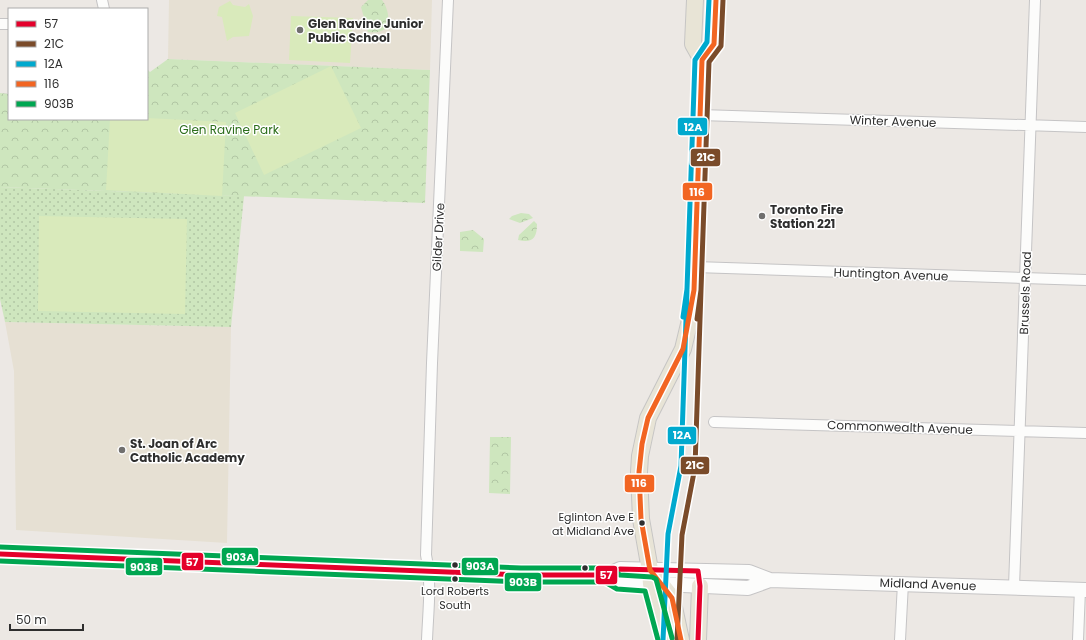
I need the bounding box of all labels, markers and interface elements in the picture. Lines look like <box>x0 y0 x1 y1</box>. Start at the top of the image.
legend <box>8 8 148 120</box>
text: 57 <box>44 15 59 32</box>
place label: Glen Ravine Junior Public School <box>308 15 423 46</box>
marker: Glen Ravine Junior Public School <box>295 25 305 35</box>
text: 21C <box>44 35 64 52</box>
text: 12A <box>44 55 63 72</box>
text: 116 <box>44 75 59 92</box>
text: 903B <box>44 95 74 112</box>
street label: Winter Avenue <box>849 111 937 131</box>
line badge: 12A <box>677 117 708 136</box>
text: 12A <box>684 119 702 135</box>
park label: Glen Ravine Park <box>179 121 280 138</box>
line badge: 21C <box>690 148 721 167</box>
text: 21C <box>697 149 715 165</box>
line badge: 116 <box>682 182 713 201</box>
text: 116 <box>689 184 705 200</box>
place label: Toronto Fire Station 221 <box>770 201 844 232</box>
street label: Gilder Drive <box>428 202 448 272</box>
marker: Toronto Fire Station 221 <box>757 211 767 221</box>
street label: Brussels Road <box>1015 251 1035 335</box>
street label: Huntington Avenue <box>833 264 949 284</box>
street label: Commonwealth Avenue <box>827 416 973 438</box>
line badge: 12A <box>667 426 697 445</box>
text: 12A <box>673 427 691 443</box>
place label: St. Joan of Arc Catholic Academy <box>130 435 245 466</box>
marker: St. Joan of Arc Catholic Academy <box>117 445 127 455</box>
line badge: 21C <box>680 456 710 475</box>
text: 21C <box>686 457 704 473</box>
line badge: 116 <box>624 474 655 493</box>
text: 116 <box>631 475 647 491</box>
place label: Eglinton Ave E at Midland Ave <box>552 509 634 539</box>
marker: Eglinton Ave E at Midland Ave <box>637 518 647 528</box>
line badge: 903A <box>221 547 259 566</box>
text: 903A <box>226 549 254 565</box>
line badge: 57 <box>181 552 204 571</box>
text: 57 <box>185 554 199 570</box>
line badge: 903B <box>125 557 163 576</box>
line badge: 903A <box>461 557 499 576</box>
text: 903A <box>466 558 494 574</box>
text: 903B <box>130 559 158 575</box>
unlabelled marker <box>450 560 460 570</box>
unlabelled marker <box>580 563 590 573</box>
line badge: 57 <box>595 565 618 585</box>
text: 57 <box>599 567 613 583</box>
line badge: 903B <box>504 572 542 592</box>
marker: Lord Roberts South <box>450 574 460 584</box>
text: 903B <box>509 574 537 590</box>
street label: Midland Avenue <box>879 574 977 594</box>
place label: Lord Roberts South <box>421 583 489 613</box>
scale bar <box>10 606 83 632</box>
text: 50 m <box>16 611 47 628</box>

